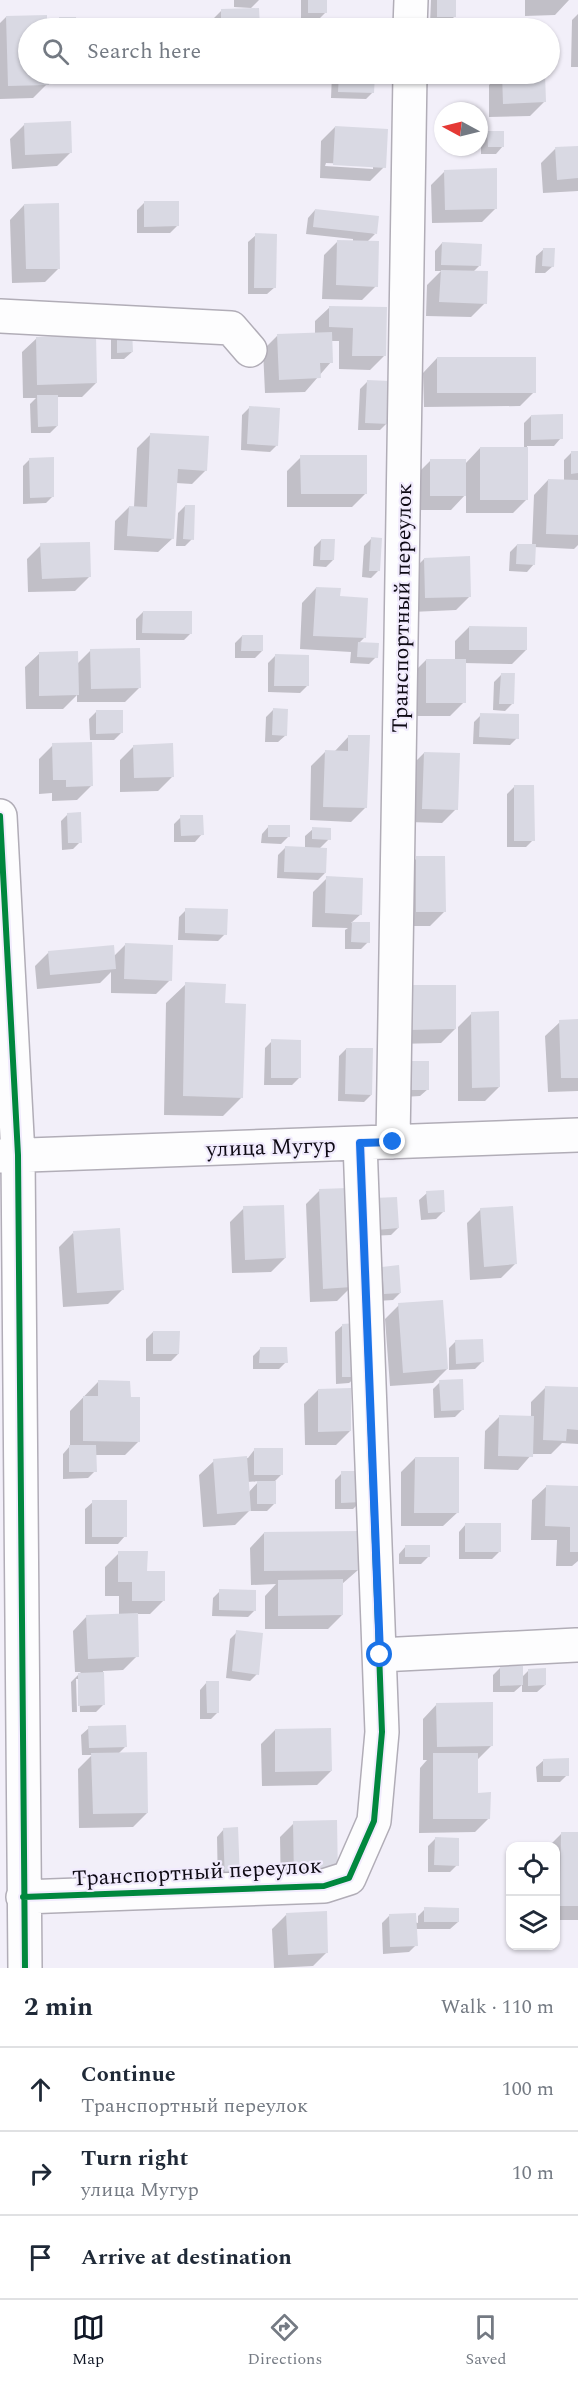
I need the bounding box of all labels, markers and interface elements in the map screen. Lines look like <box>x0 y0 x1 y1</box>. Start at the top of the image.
search box <box>18 18 560 84</box>
icon: search <box>39 35 72 68</box>
text: Search here <box>87 35 201 68</box>
north arrow <box>434 102 488 156</box>
street label: Транспортный переулок <box>384 483 421 733</box>
route end <box>379 1128 405 1154</box>
street label: улица Мугур <box>205 1129 336 1166</box>
route start <box>366 1641 392 1667</box>
map controls <box>506 1842 560 1950</box>
button: locate <box>506 1842 560 1896</box>
street label: Транспортный переулок <box>71 1849 323 1896</box>
button: layers <box>506 1896 560 1950</box>
text: 2 min <box>24 1987 93 2027</box>
text: Walk · 110 m <box>441 1992 554 2022</box>
text: Continue <box>81 2058 176 2091</box>
icon: ahead <box>24 2073 57 2106</box>
text: 100 m <box>502 2074 554 2104</box>
text: Транспортный переулок <box>81 2091 308 2121</box>
text: Turn right <box>81 2142 188 2175</box>
icon: right <box>24 2157 57 2190</box>
text: 10 m <box>512 2158 554 2188</box>
text: улица Мугур <box>81 2175 199 2205</box>
icon: arrive <box>24 2241 57 2274</box>
text: Arrive at destination <box>81 2241 292 2274</box>
tab: Map <box>72 2311 105 2371</box>
tab: Directions <box>248 2311 322 2371</box>
tab: Saved <box>465 2311 506 2371</box>

